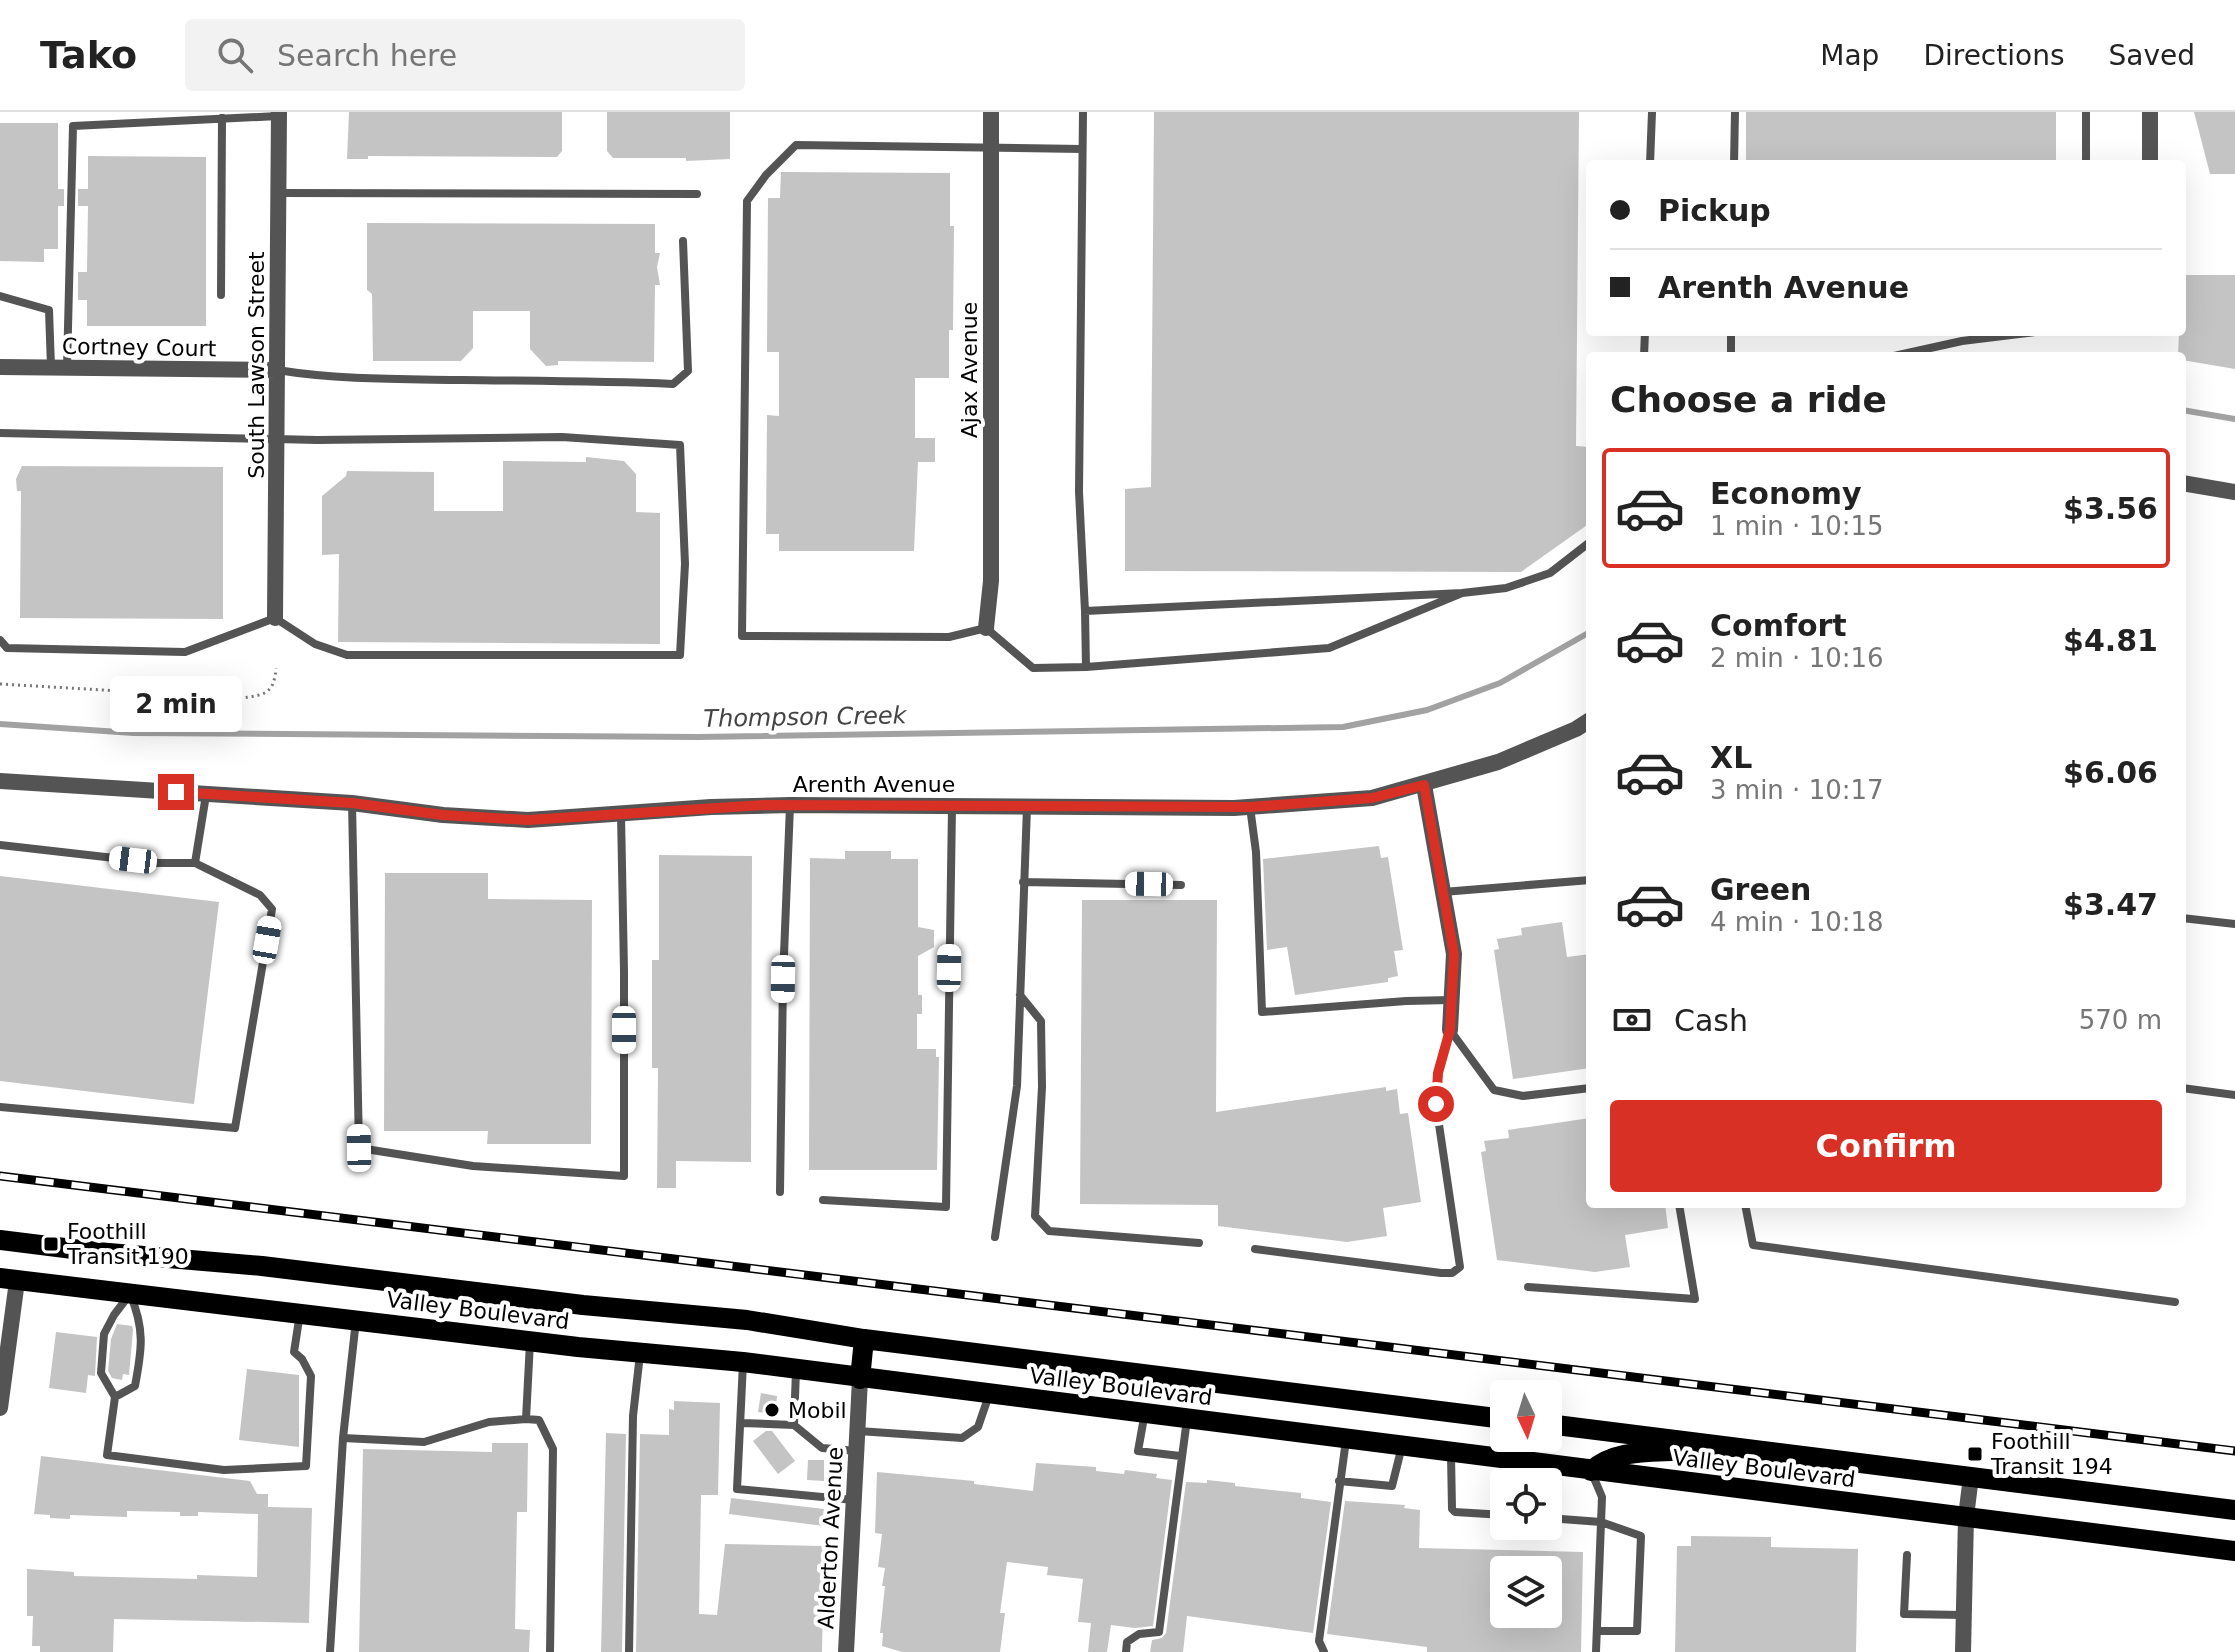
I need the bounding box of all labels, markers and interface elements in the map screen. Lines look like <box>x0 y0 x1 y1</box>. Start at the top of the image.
search box <box>185 19 745 91</box>
text: Tako <box>40 33 137 77</box>
icon: search <box>213 33 257 77</box>
text: Search here <box>277 38 457 73</box>
text: Map <box>1820 39 1879 72</box>
text: Directions <box>1923 39 2064 72</box>
text: Saved <box>2108 39 2195 72</box>
text: Pickup <box>1658 193 1771 228</box>
street label: South Lawson Street <box>244 251 269 479</box>
text: Arenth Avenue <box>1658 270 1909 305</box>
street label: Ajax Avenue <box>957 302 982 438</box>
street label: Cortney Court <box>62 334 217 361</box>
text: Choose a ride <box>1610 379 1887 420</box>
icon: car <box>1614 472 1686 544</box>
text: Economy <box>1710 476 1862 511</box>
text: $3.56 <box>2063 491 2158 526</box>
text: 1 min · 10:15 <box>1710 511 1884 541</box>
icon: car <box>1614 604 1686 676</box>
text: Comfort <box>1710 608 1847 643</box>
text: $4.81 <box>2063 623 2158 658</box>
text: 2 min · 10:16 <box>1710 643 1884 673</box>
callout: 2 min <box>110 676 242 732</box>
text: 2 min <box>135 689 217 719</box>
water label: Thompson Creek <box>703 701 908 733</box>
icon: car <box>1614 736 1686 808</box>
text: XL <box>1710 740 1752 775</box>
text: $6.06 <box>2063 755 2158 790</box>
street label: Arenth Avenue <box>793 772 955 797</box>
route end <box>158 774 194 810</box>
text: 3 min · 10:17 <box>1710 775 1884 805</box>
car <box>108 845 158 875</box>
icon: car <box>1614 868 1686 940</box>
car <box>1125 872 1173 896</box>
text: Green <box>1710 872 1811 907</box>
text: $3.47 <box>2063 887 2158 922</box>
text: 4 min · 10:18 <box>1710 907 1884 937</box>
car <box>251 914 283 966</box>
car <box>937 944 961 992</box>
car <box>771 955 795 1003</box>
icon: cash <box>1610 998 1654 1042</box>
text: Cash <box>1674 1003 1748 1038</box>
text: 570 m <box>2079 1005 2162 1035</box>
car <box>612 1006 636 1054</box>
route start <box>1418 1086 1454 1122</box>
button: Confirm <box>1610 1100 2162 1192</box>
car <box>347 1124 371 1172</box>
place label: Foothill Transit 190 <box>66 1219 189 1269</box>
marker: Foothill Transit 190 <box>42 1235 60 1253</box>
street label: Valley Boulevard <box>385 1287 571 1334</box>
street label: Valley Boulevard <box>1028 1363 1214 1410</box>
north arrow <box>1490 1380 1562 1452</box>
map controls <box>1490 1380 1562 1628</box>
place label: Mobil <box>788 1398 847 1423</box>
marker: Mobil <box>763 1401 781 1419</box>
place label: Foothill Transit 194 <box>1990 1429 2113 1479</box>
street label: Valley Boulevard <box>1671 1445 1857 1492</box>
marker: Foothill Transit 194 <box>1966 1445 1984 1463</box>
street label: Alderton Avenue <box>813 1446 848 1630</box>
button: locate <box>1490 1468 1562 1540</box>
button: layers <box>1490 1556 1562 1628</box>

